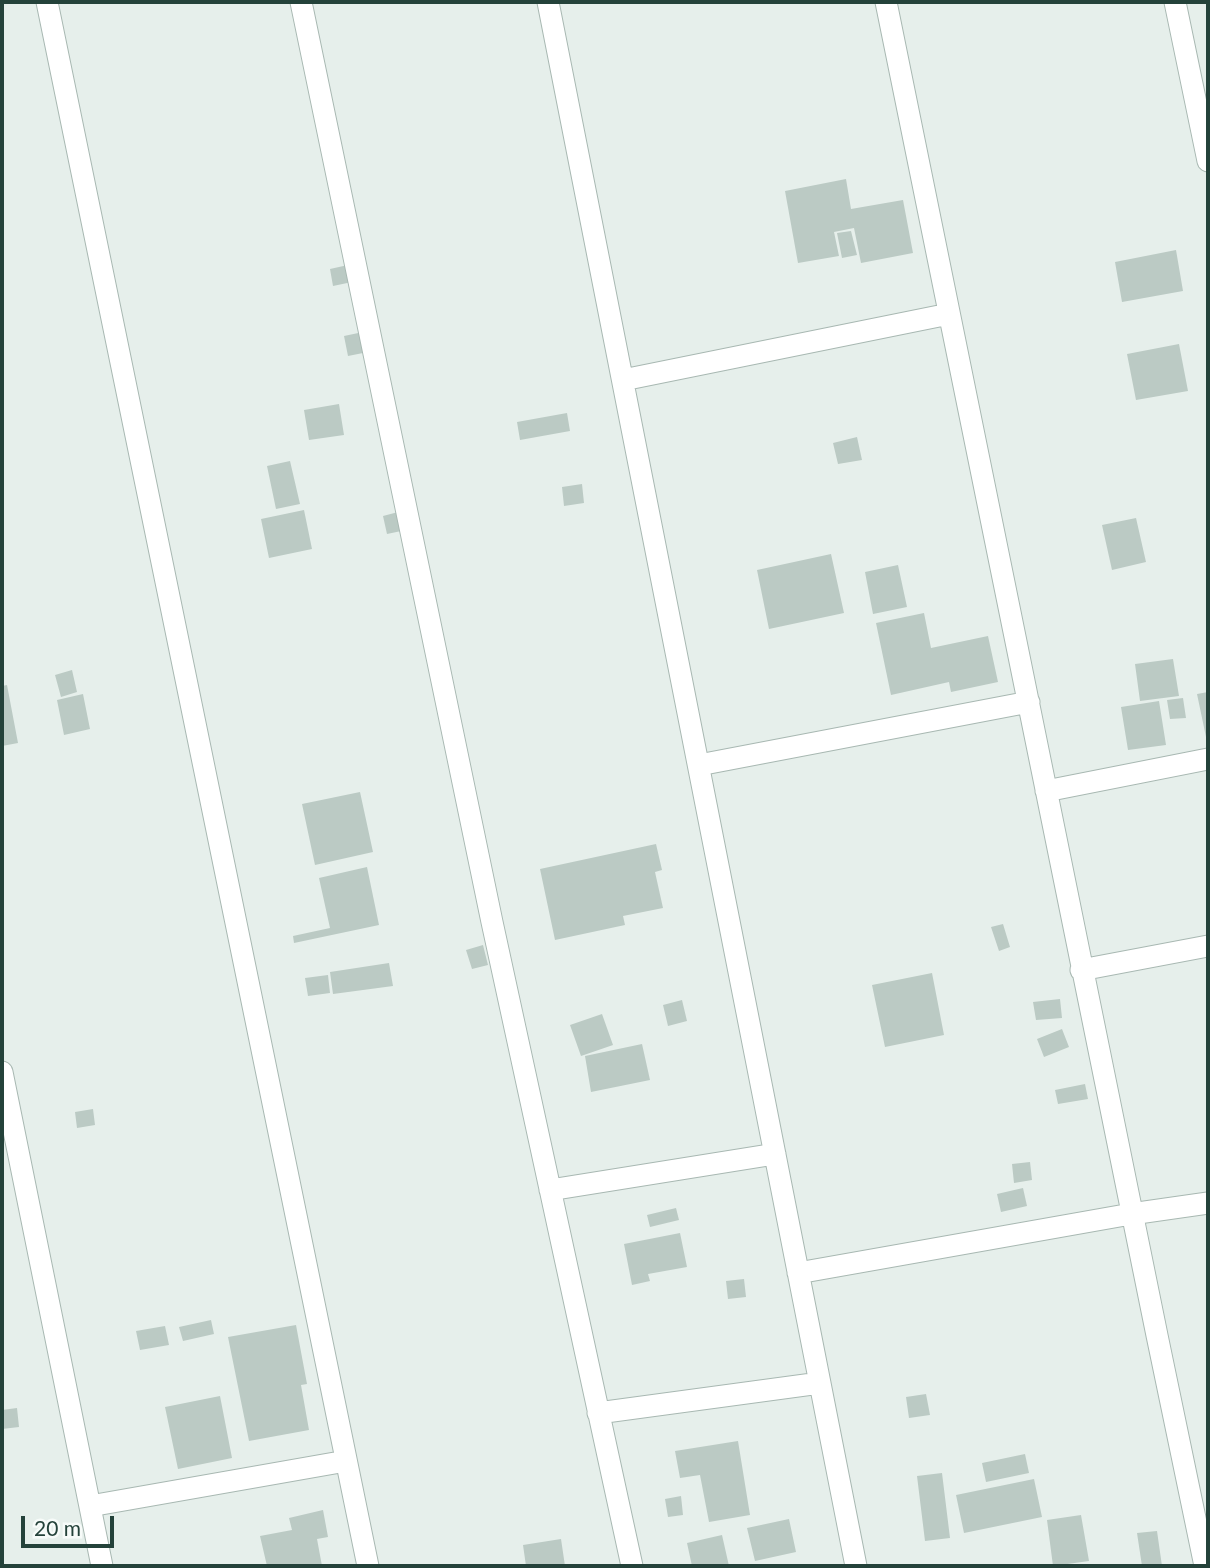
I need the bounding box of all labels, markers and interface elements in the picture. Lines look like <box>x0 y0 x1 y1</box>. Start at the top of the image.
scale bar <box>24 1502 117 1546</box>
text: 20 m <box>34 1515 81 1540</box>

